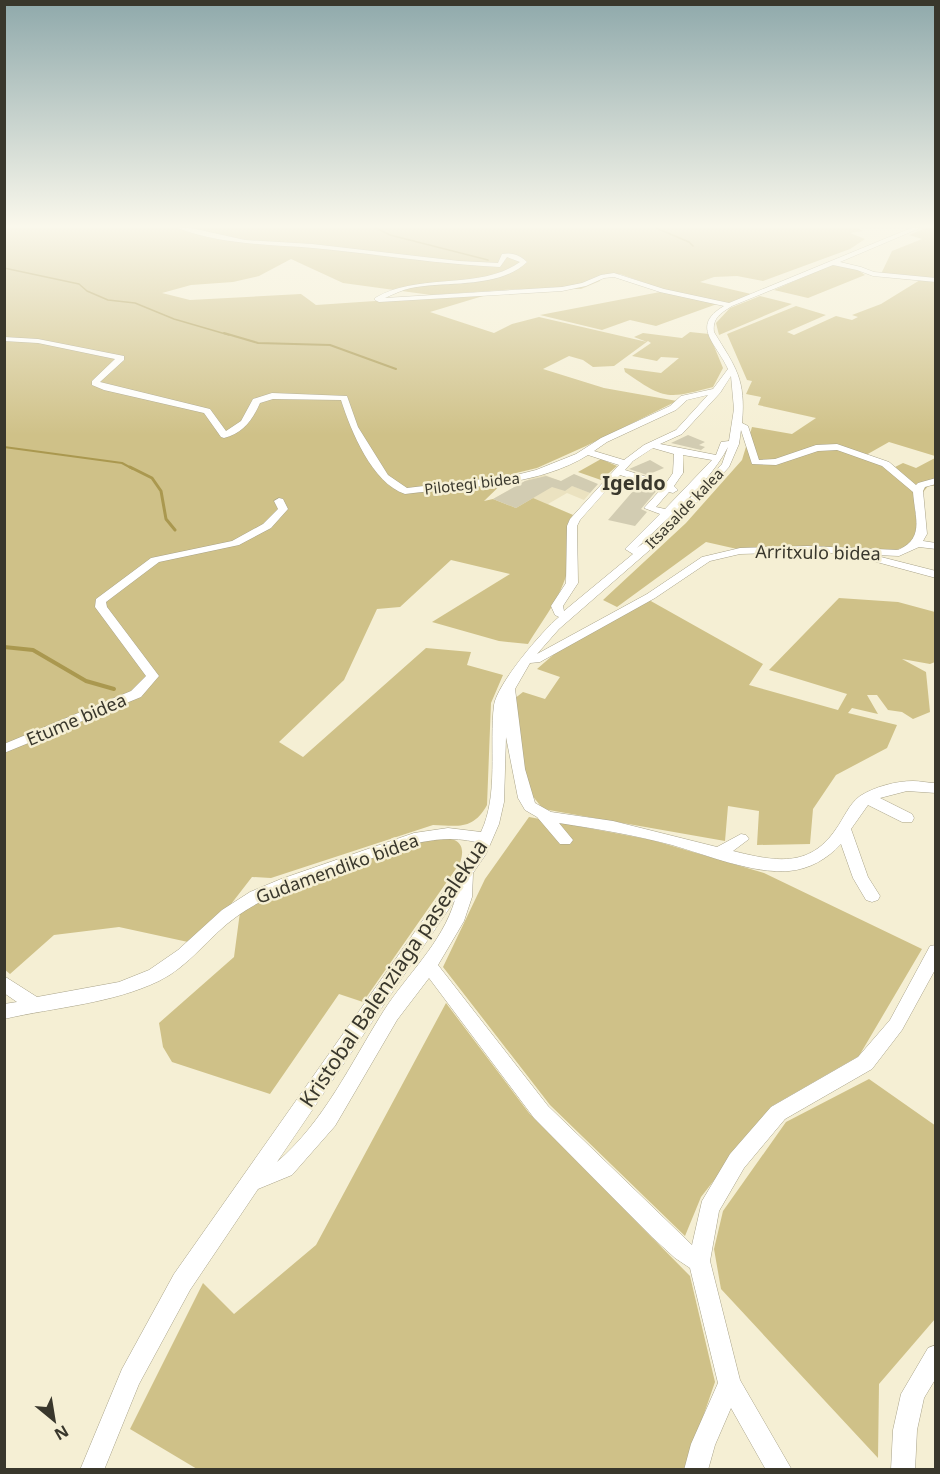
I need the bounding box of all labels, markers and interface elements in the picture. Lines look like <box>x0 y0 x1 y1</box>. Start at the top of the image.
street label: Itsasalde kalea <box>641 464 727 552</box>
street label: Pilotegi bidea <box>423 467 521 499</box>
district label: Igeldo <box>602 469 666 496</box>
street label: Arritxulo bidea <box>755 539 881 565</box>
street label: Etume bidea <box>22 687 130 751</box>
street label: Gudamendiko bidea <box>252 827 422 909</box>
street label: Kristobal Balenziaga pasealekua <box>293 834 493 1112</box>
north arrow <box>24 1390 84 1450</box>
text: N <box>50 1420 73 1446</box>

